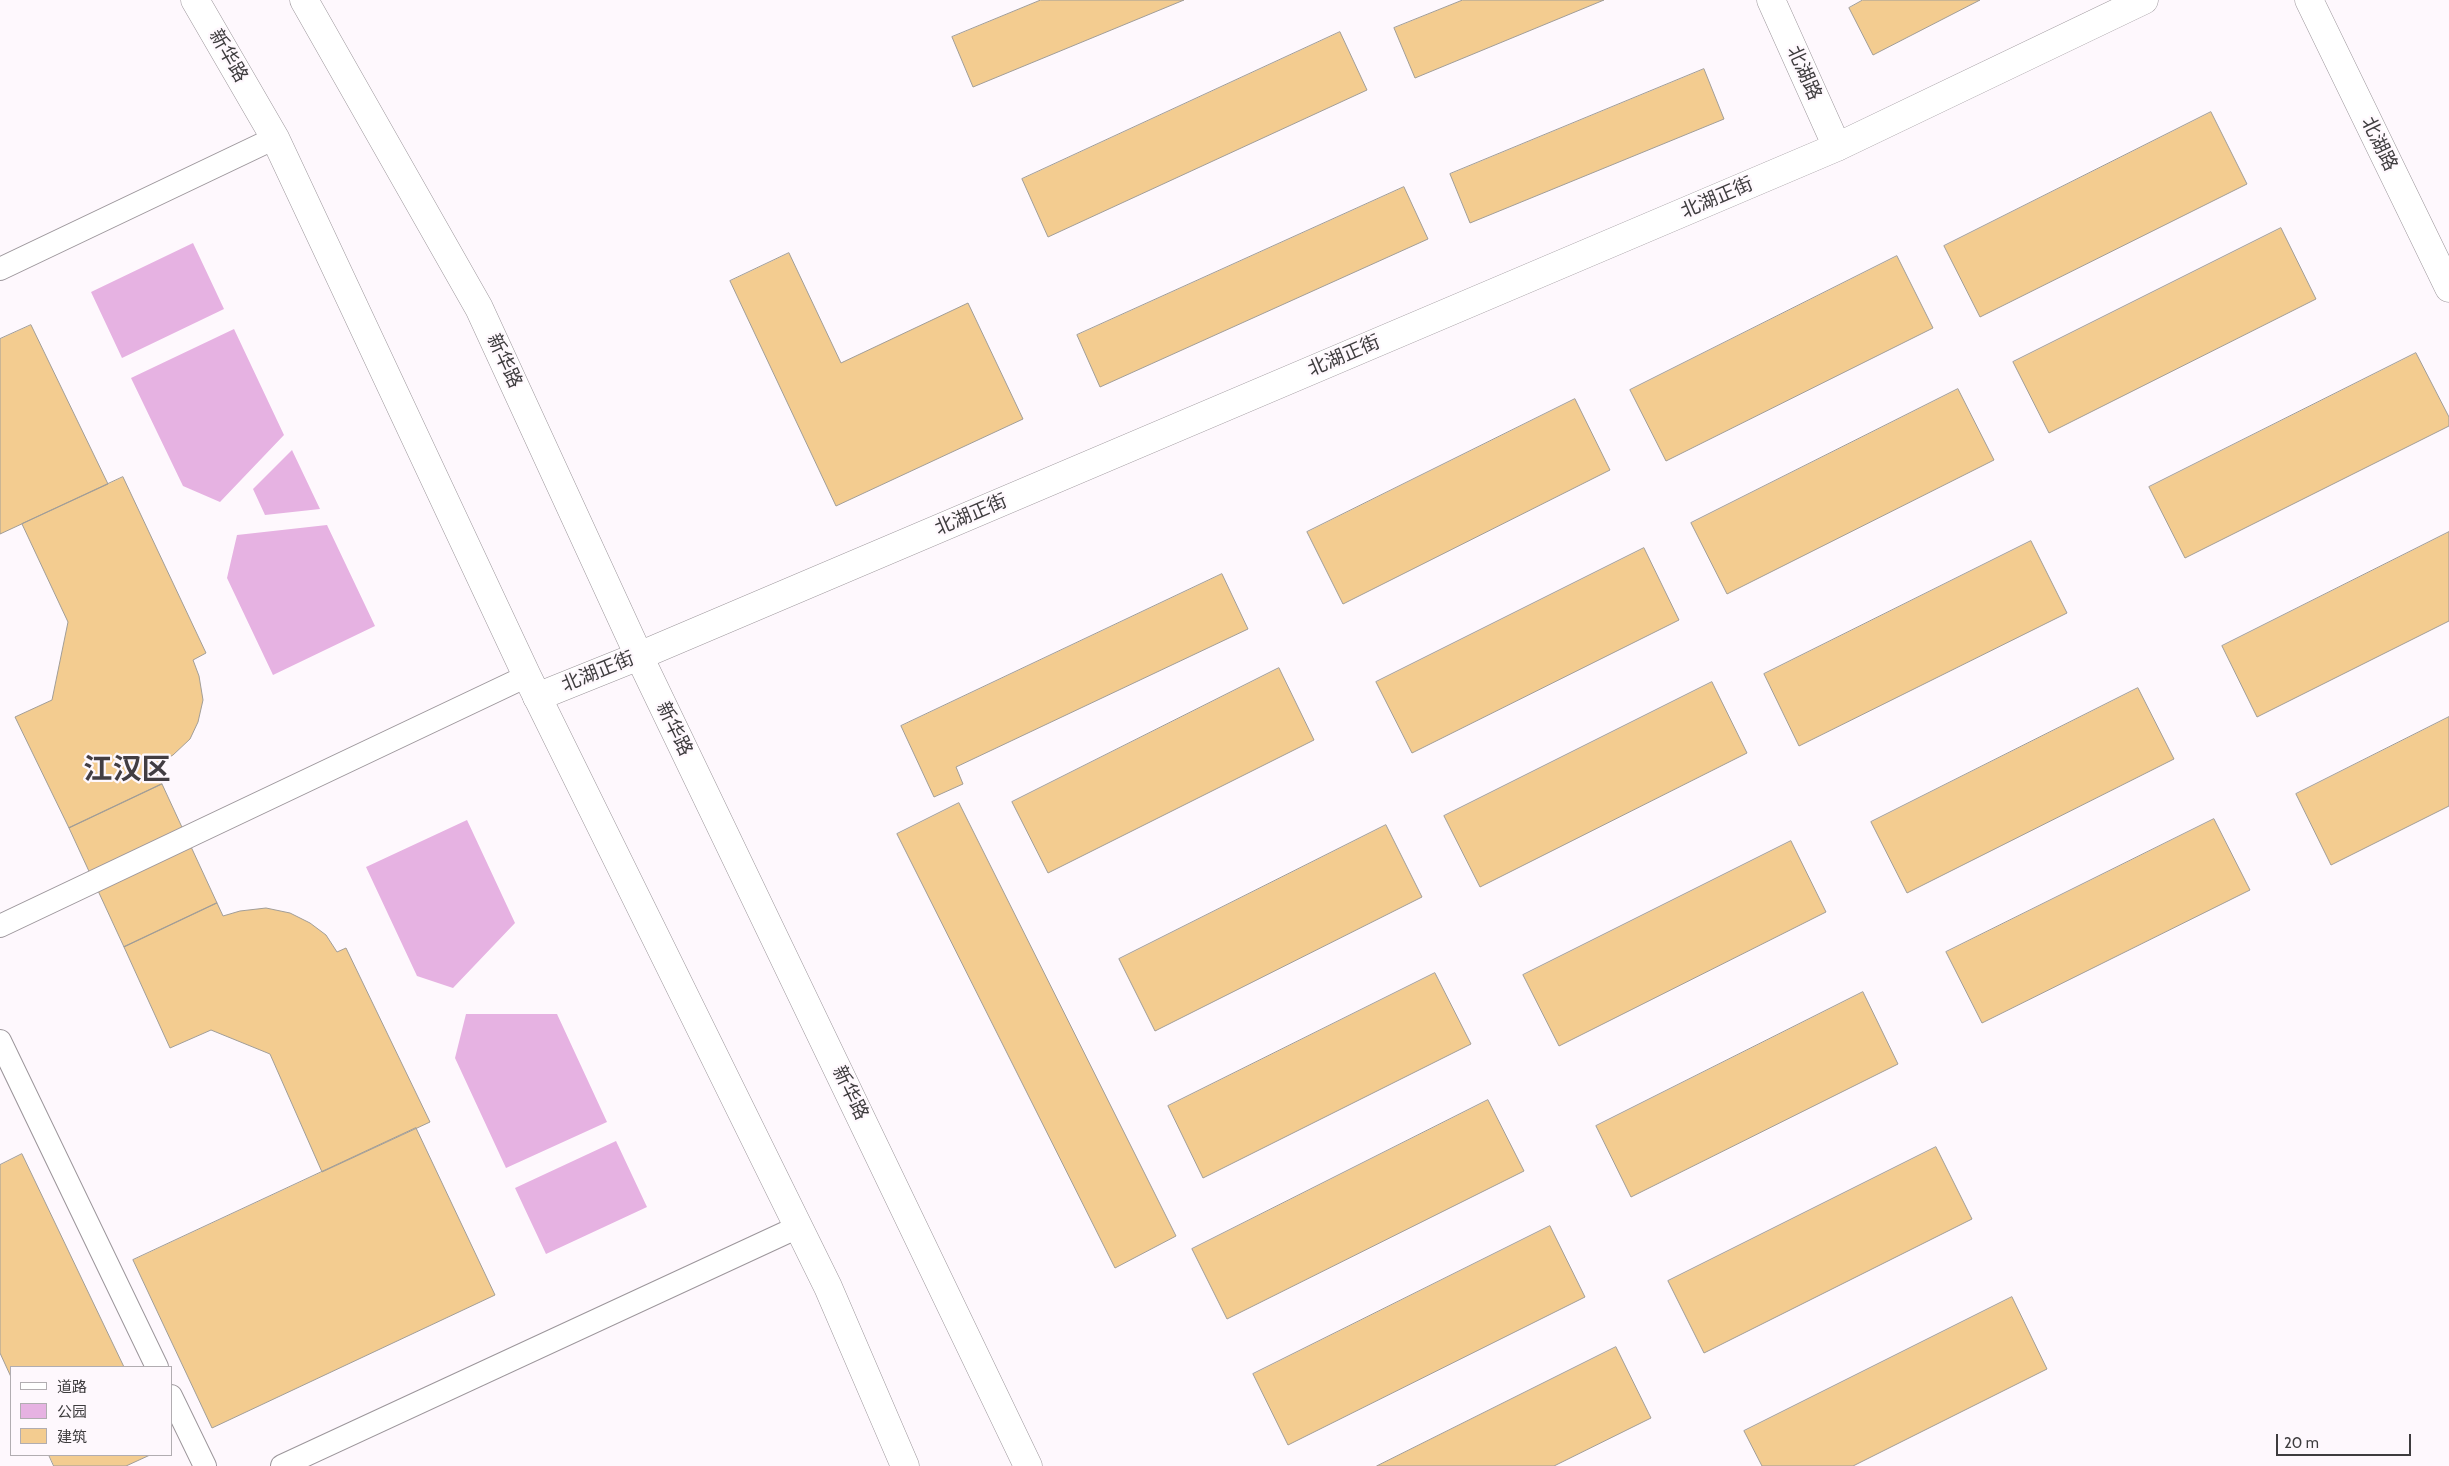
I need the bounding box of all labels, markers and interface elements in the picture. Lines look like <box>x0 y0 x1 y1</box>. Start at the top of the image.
street label: 新华路 <box>204 26 252 86</box>
street label: 北湖路 <box>1782 42 1826 104</box>
street label: 北湖路 <box>2356 113 2402 175</box>
street label: 北湖正街 <box>1678 173 1756 223</box>
street label: 新华路 <box>482 330 526 392</box>
street label: 北湖正街 <box>1305 331 1383 381</box>
street label: 北湖正街 <box>932 490 1010 540</box>
street label: 北湖正街 <box>558 647 638 697</box>
street label: 新华路 <box>651 698 697 760</box>
district label: 江汉区 <box>84 753 170 787</box>
street label: 新华路 <box>827 1062 873 1124</box>
legend <box>10 1366 172 1456</box>
text: 道路 <box>57 1378 87 1396</box>
text: 公园 <box>57 1403 87 1421</box>
scale bar <box>2279 1424 2414 1456</box>
text: 建筑 <box>57 1428 87 1446</box>
text: 20 m <box>2284 1434 2319 1452</box>

